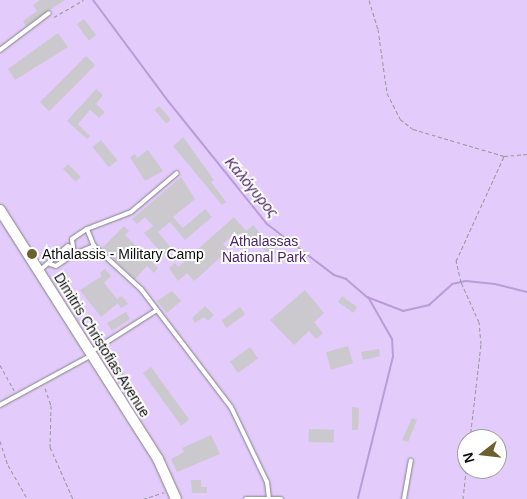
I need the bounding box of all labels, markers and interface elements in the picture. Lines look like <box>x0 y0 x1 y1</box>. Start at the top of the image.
water label: Καλόγυρος <box>221 153 283 221</box>
park label: Athalassas National Park <box>222 233 306 266</box>
place label: Athalassis - Military Camp <box>42 246 204 262</box>
marker: Athalassis - Military Camp <box>26 248 38 260</box>
street label: Dimitris Christofias Avenue <box>50 269 154 421</box>
north arrow <box>457 429 507 479</box>
text: N <box>459 451 478 465</box>

